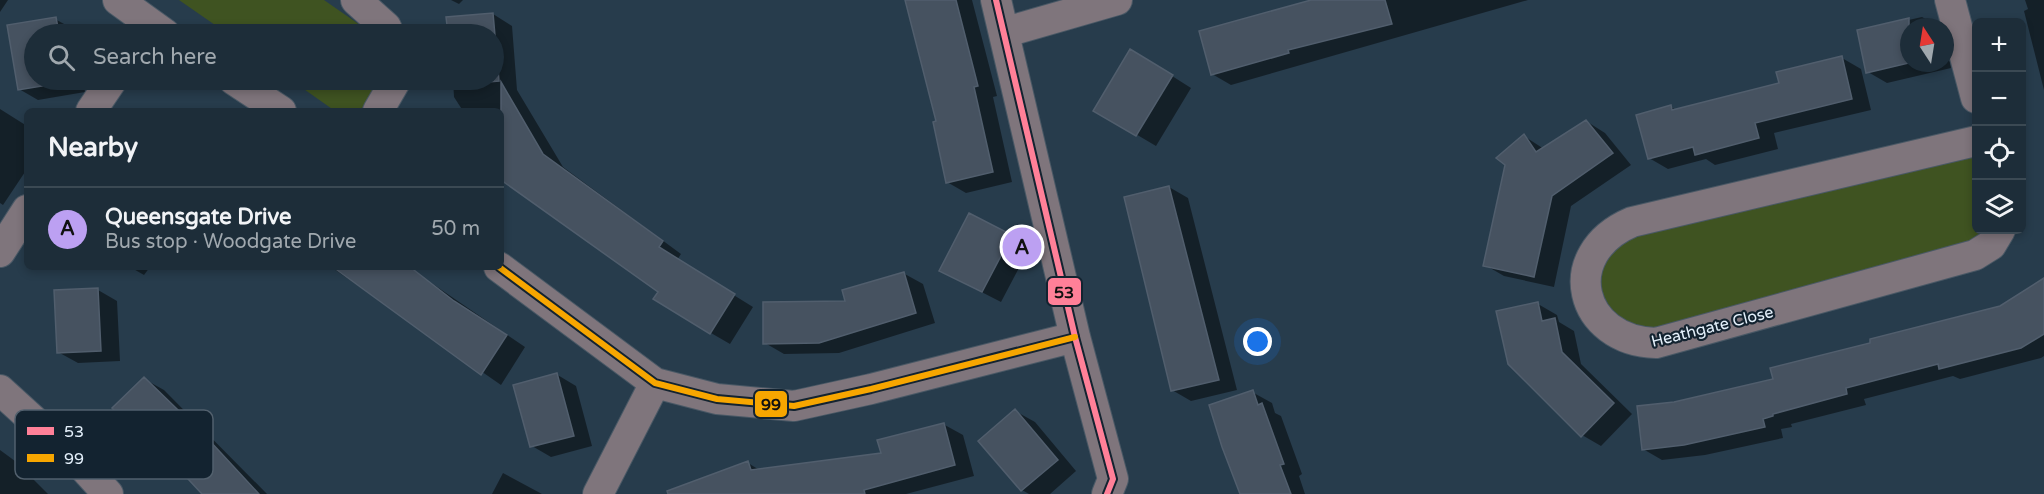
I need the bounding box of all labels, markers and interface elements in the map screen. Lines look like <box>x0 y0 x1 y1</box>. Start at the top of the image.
north arrow <box>1900 18 1954 72</box>
map controls <box>1972 18 2026 234</box>
button: + <box>1972 18 2026 72</box>
search box <box>24 24 504 90</box>
icon: search <box>45 41 78 74</box>
text: Search here <box>93 44 217 70</box>
button: − <box>1972 72 2026 126</box>
button: locate <box>1972 126 2026 180</box>
text: Nearby <box>48 132 138 163</box>
button: layers <box>1972 180 2026 234</box>
text: Queensgate Drive <box>105 204 292 230</box>
text: A <box>60 217 75 241</box>
text: 50 m <box>431 217 480 241</box>
pin: A <box>1002 224 1042 270</box>
text: Bus stop · Woodgate Drive <box>105 230 356 254</box>
line badge: 53 <box>1047 277 1082 306</box>
text: 53 <box>1054 283 1074 303</box>
street label: Heathgate Close <box>1649 302 1775 352</box>
your location <box>1243 327 1272 356</box>
line badge: 99 <box>754 390 788 418</box>
text: 99 <box>761 395 781 415</box>
legend <box>15 410 213 479</box>
text: 53 <box>64 422 84 442</box>
text: 99 <box>64 449 84 469</box>

